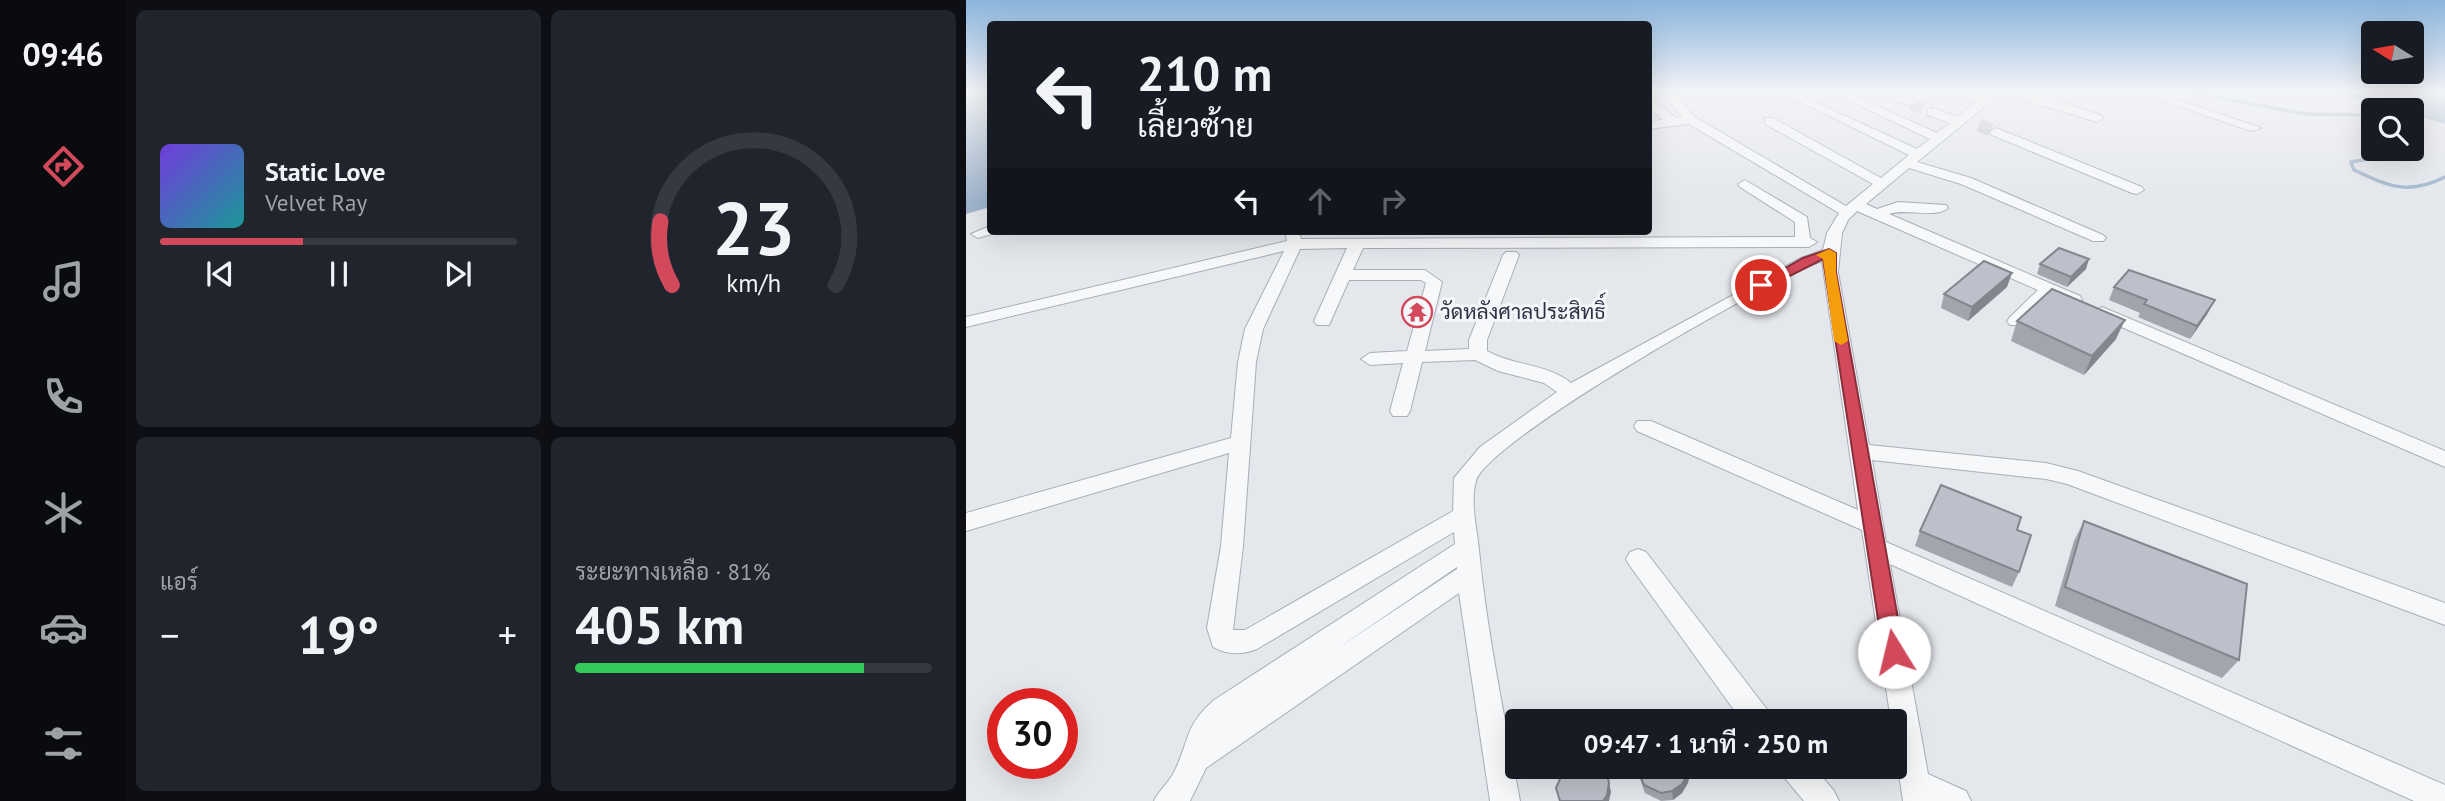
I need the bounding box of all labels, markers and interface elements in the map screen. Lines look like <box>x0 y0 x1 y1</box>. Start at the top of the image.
north arrow <box>2361 21 2424 84</box>
map controls <box>2361 21 2424 161</box>
text: 09:46 <box>22 33 104 75</box>
text: 210 m <box>1137 41 1272 105</box>
icon: left <box>1022 49 1113 140</box>
button: search <box>2361 98 2424 161</box>
text: เลี้ยวซ้าย <box>1137 104 1254 146</box>
icon: directions <box>39 142 88 191</box>
text: Static Love <box>265 155 386 188</box>
text: 23 <box>712 181 795 275</box>
icon: left <box>1228 182 1266 220</box>
icon: ahead <box>1301 182 1339 220</box>
icon: right <box>1374 182 1412 220</box>
text: Velvet Ray <box>265 188 367 217</box>
icon: previous <box>201 255 239 293</box>
icon: pause <box>320 255 358 293</box>
icon: next <box>439 255 477 293</box>
pin <box>1731 255 1791 315</box>
icon: music <box>39 257 88 306</box>
icon: arrive <box>1742 266 1780 304</box>
text: km/h <box>726 267 781 299</box>
place label: วัดหลังศาลประสิทธิ์ <box>1440 292 1606 325</box>
temple icon: วัดหลังศาลประสิทธิ์ <box>1400 295 1434 329</box>
icon: phone <box>39 372 88 421</box>
icon: climate <box>39 488 88 537</box>
text: ระยะทางเหลือ · 81% <box>575 557 770 586</box>
text: แอร์ <box>160 567 198 596</box>
text: 405 km <box>575 591 744 658</box>
text: 19° <box>298 601 379 668</box>
icon: car <box>39 603 88 652</box>
text: − <box>160 610 179 659</box>
text: + <box>498 610 517 659</box>
position arrow <box>1857 615 1931 689</box>
speed limit sign: 30 <box>987 688 1078 779</box>
icon: filters <box>39 719 88 768</box>
text: 09:47 · 1 นาที · 250 m <box>1584 727 1828 760</box>

